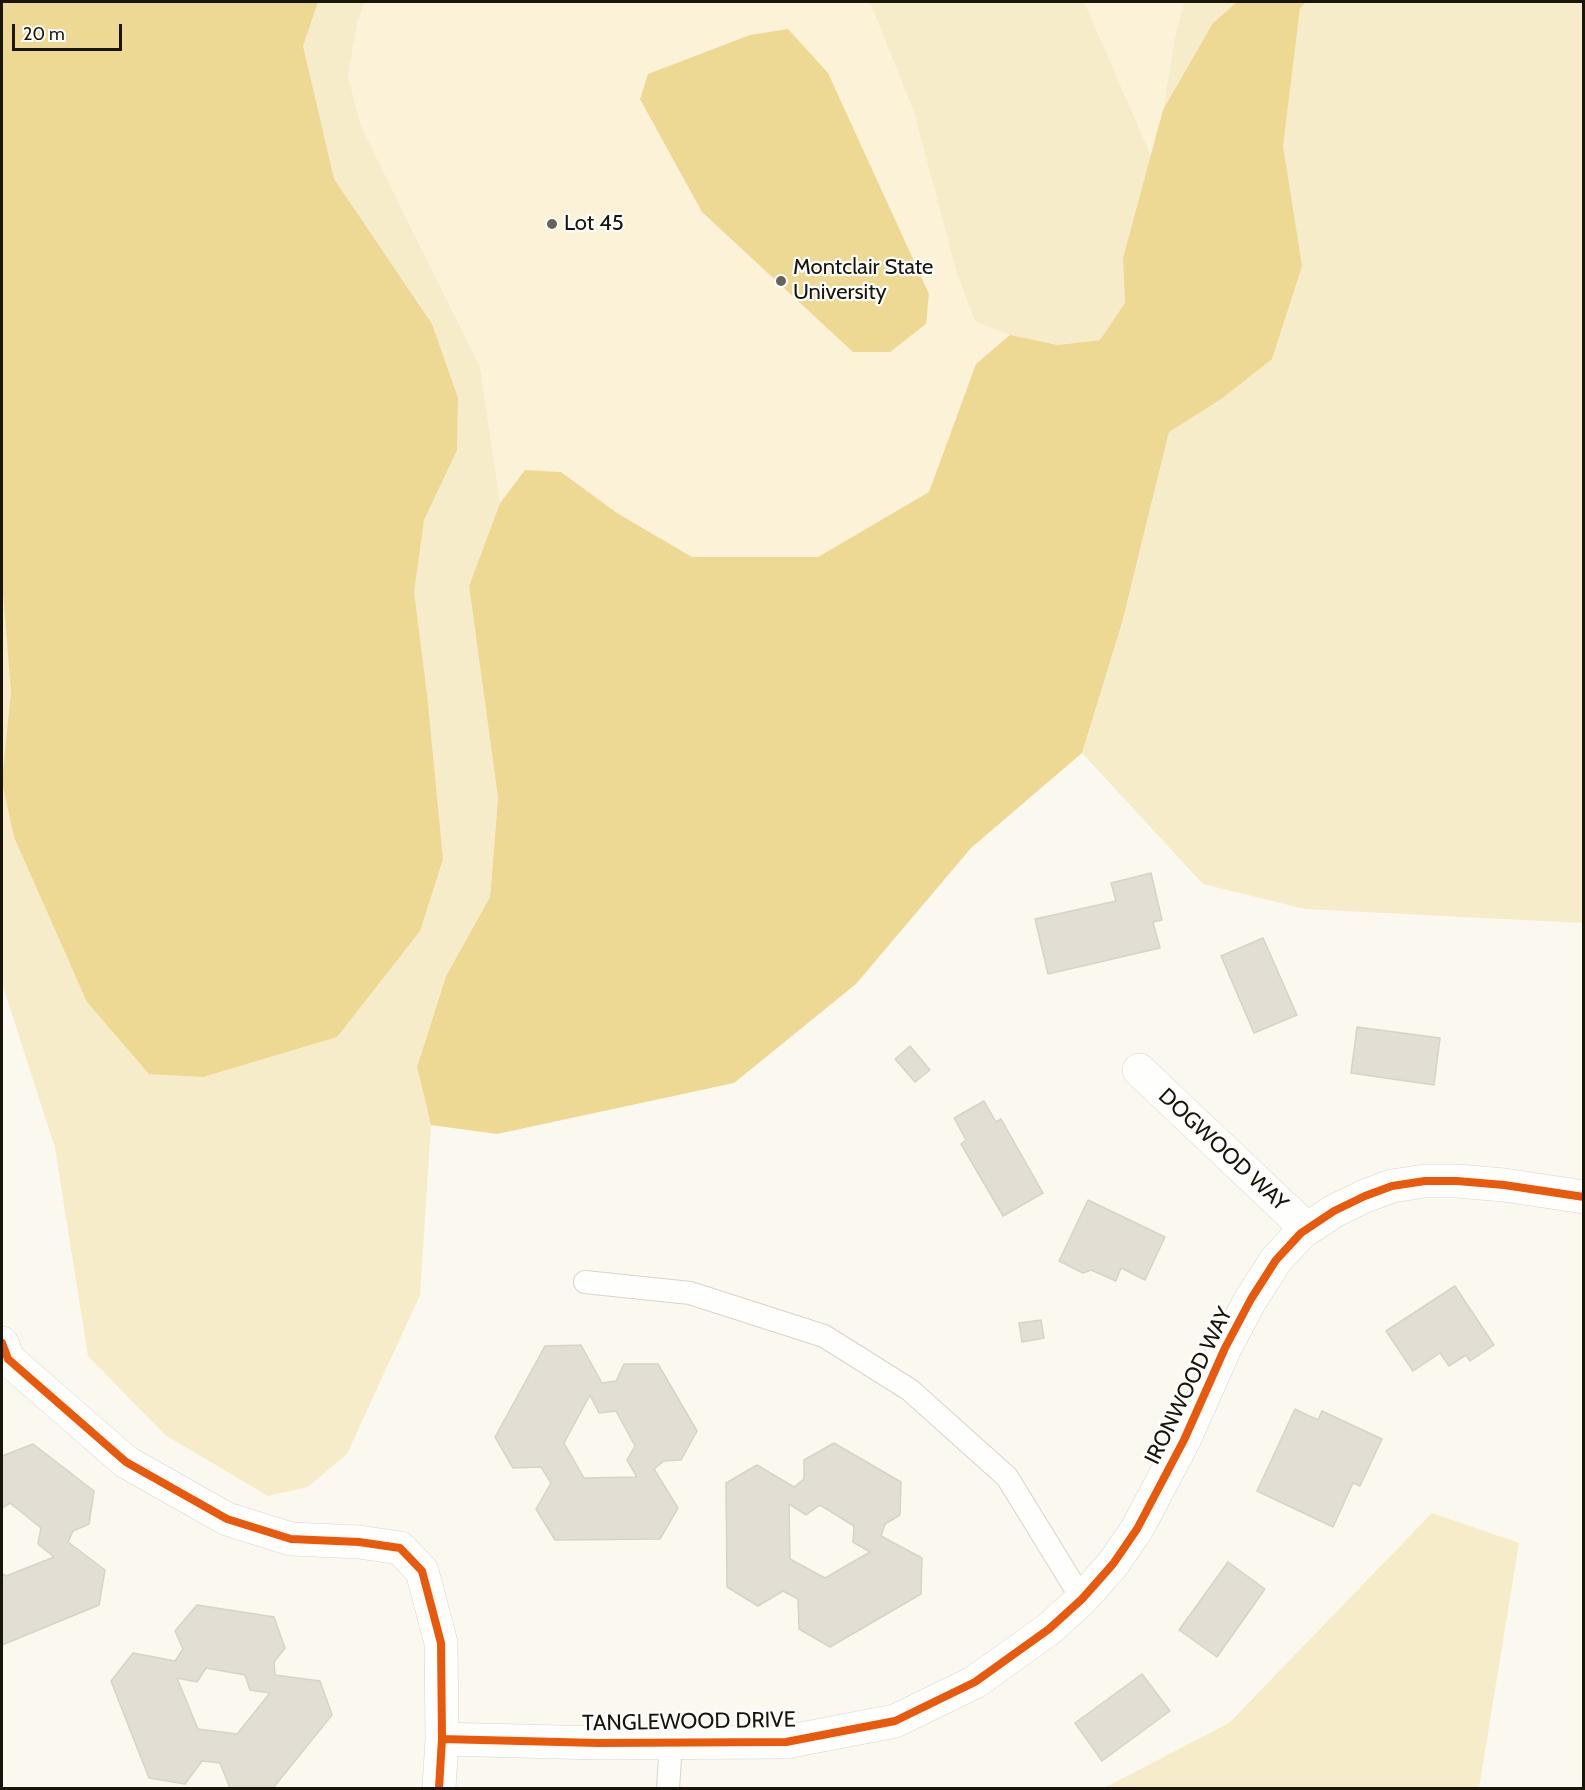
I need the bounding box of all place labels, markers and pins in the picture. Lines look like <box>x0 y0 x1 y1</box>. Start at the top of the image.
place label: Lot 45 <box>564 211 624 237</box>
marker: Lot 45 <box>545 217 559 231</box>
place label: Montclair State University <box>793 255 933 306</box>
marker: Montclair State University <box>774 274 788 288</box>

